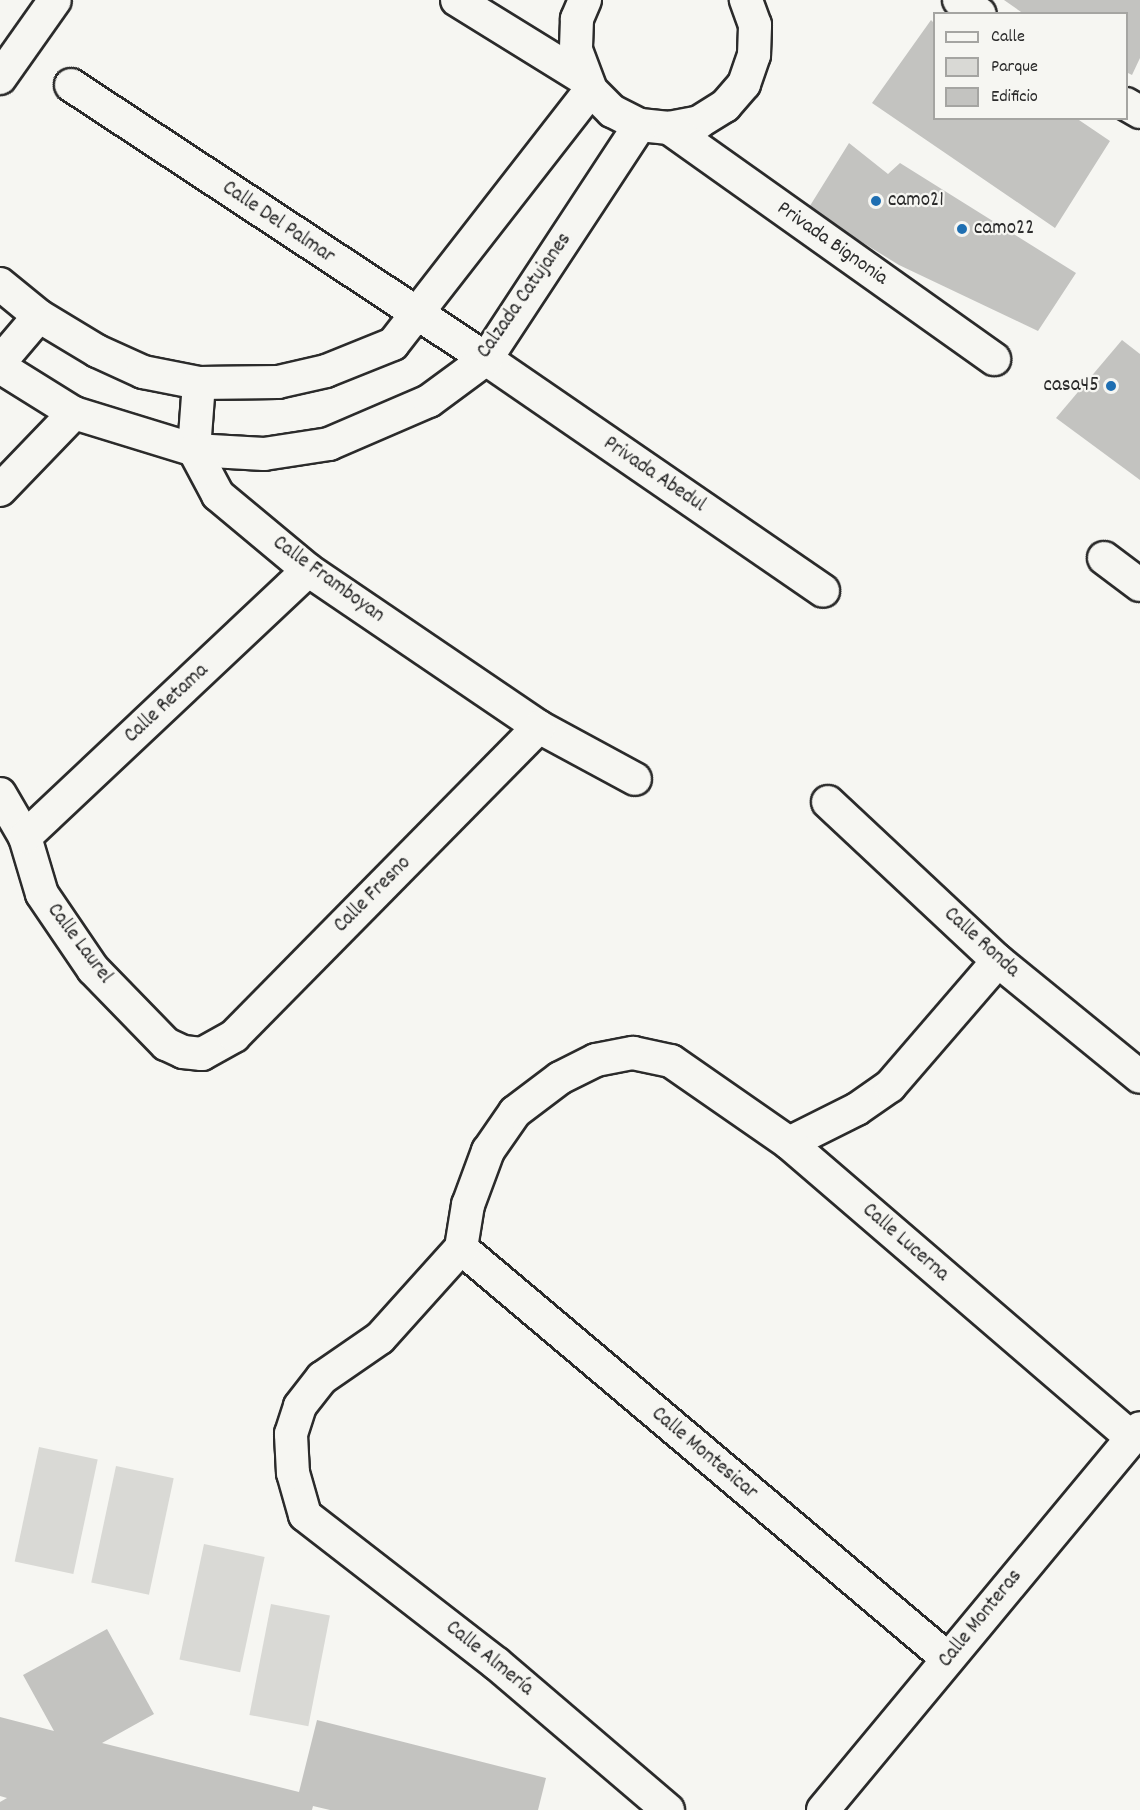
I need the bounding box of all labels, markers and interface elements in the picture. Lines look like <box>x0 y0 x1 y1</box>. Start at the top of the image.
legend <box>933 12 1128 120</box>
text: Calle <box>991 25 1025 50</box>
text: Parque <box>991 55 1038 80</box>
text: Edificio <box>991 85 1038 110</box>
street label: Calle Del Palmar <box>217 176 339 270</box>
place label: camo21 <box>888 188 944 214</box>
marker: camo21 <box>869 194 883 208</box>
street label: Privada Bignonia <box>772 196 892 292</box>
place label: camo22 <box>974 216 1034 242</box>
marker: camo22 <box>955 222 969 236</box>
street label: Calzada Catujanes <box>472 228 578 364</box>
place label: casa45 <box>1044 373 1099 399</box>
marker: casa45 <box>1104 379 1118 393</box>
street label: Privada Abedul <box>598 432 710 518</box>
street label: Calle Framboyan <box>267 531 389 629</box>
street label: Calle Retama <box>120 659 214 749</box>
street label: Calle Fresno <box>329 851 417 939</box>
street label: Calle Laurel <box>41 899 117 989</box>
street label: Calle Ronda <box>938 902 1024 984</box>
street label: Calle Lucerna <box>856 1198 954 1288</box>
street label: Calle Montesicar <box>646 1402 762 1506</box>
street label: Calle Monteras <box>934 1565 1028 1673</box>
street label: Calle Almería <box>440 1616 538 1702</box>

